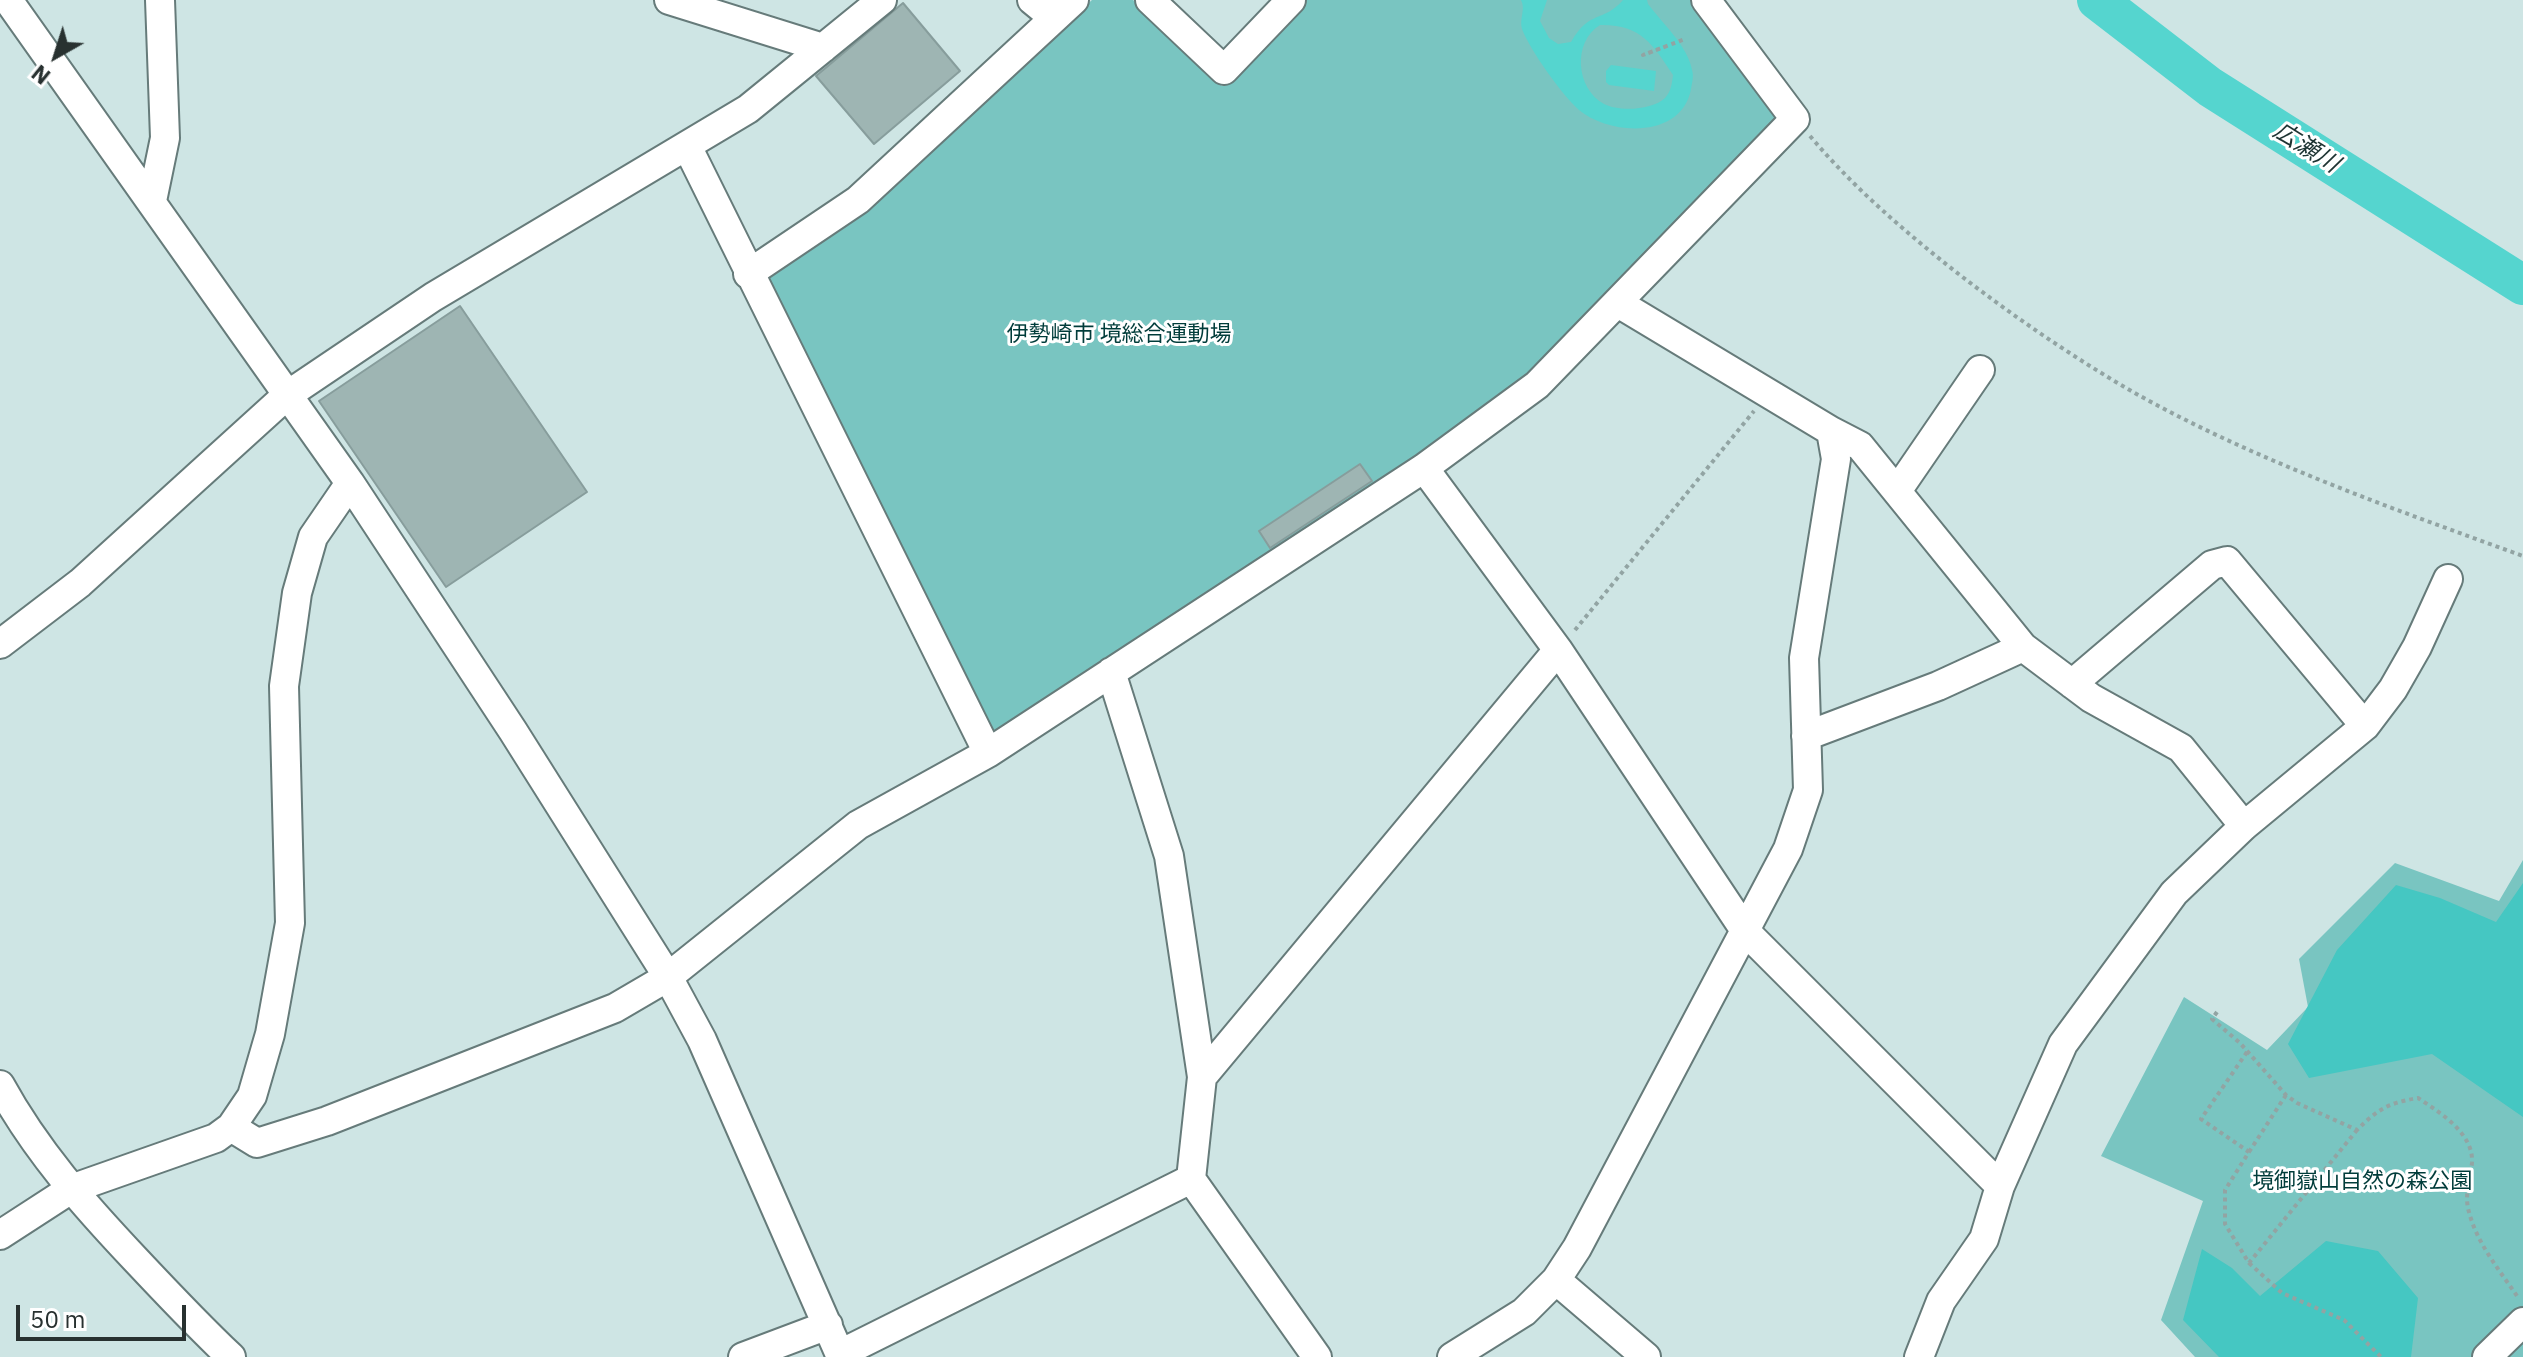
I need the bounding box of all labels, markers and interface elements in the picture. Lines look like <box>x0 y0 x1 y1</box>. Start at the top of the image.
north arrow <box>16 16 96 96</box>
text: N <box>25 59 56 91</box>
water label: 広瀬川 <box>2268 117 2344 179</box>
park label: 伊勢崎市 境総合運動場 <box>1006 322 1232 348</box>
park label: 境御嶽山自然の森公園 <box>2252 1169 2472 1195</box>
scale bar <box>20 1289 190 1339</box>
text: 50 m <box>30 1303 85 1335</box>

